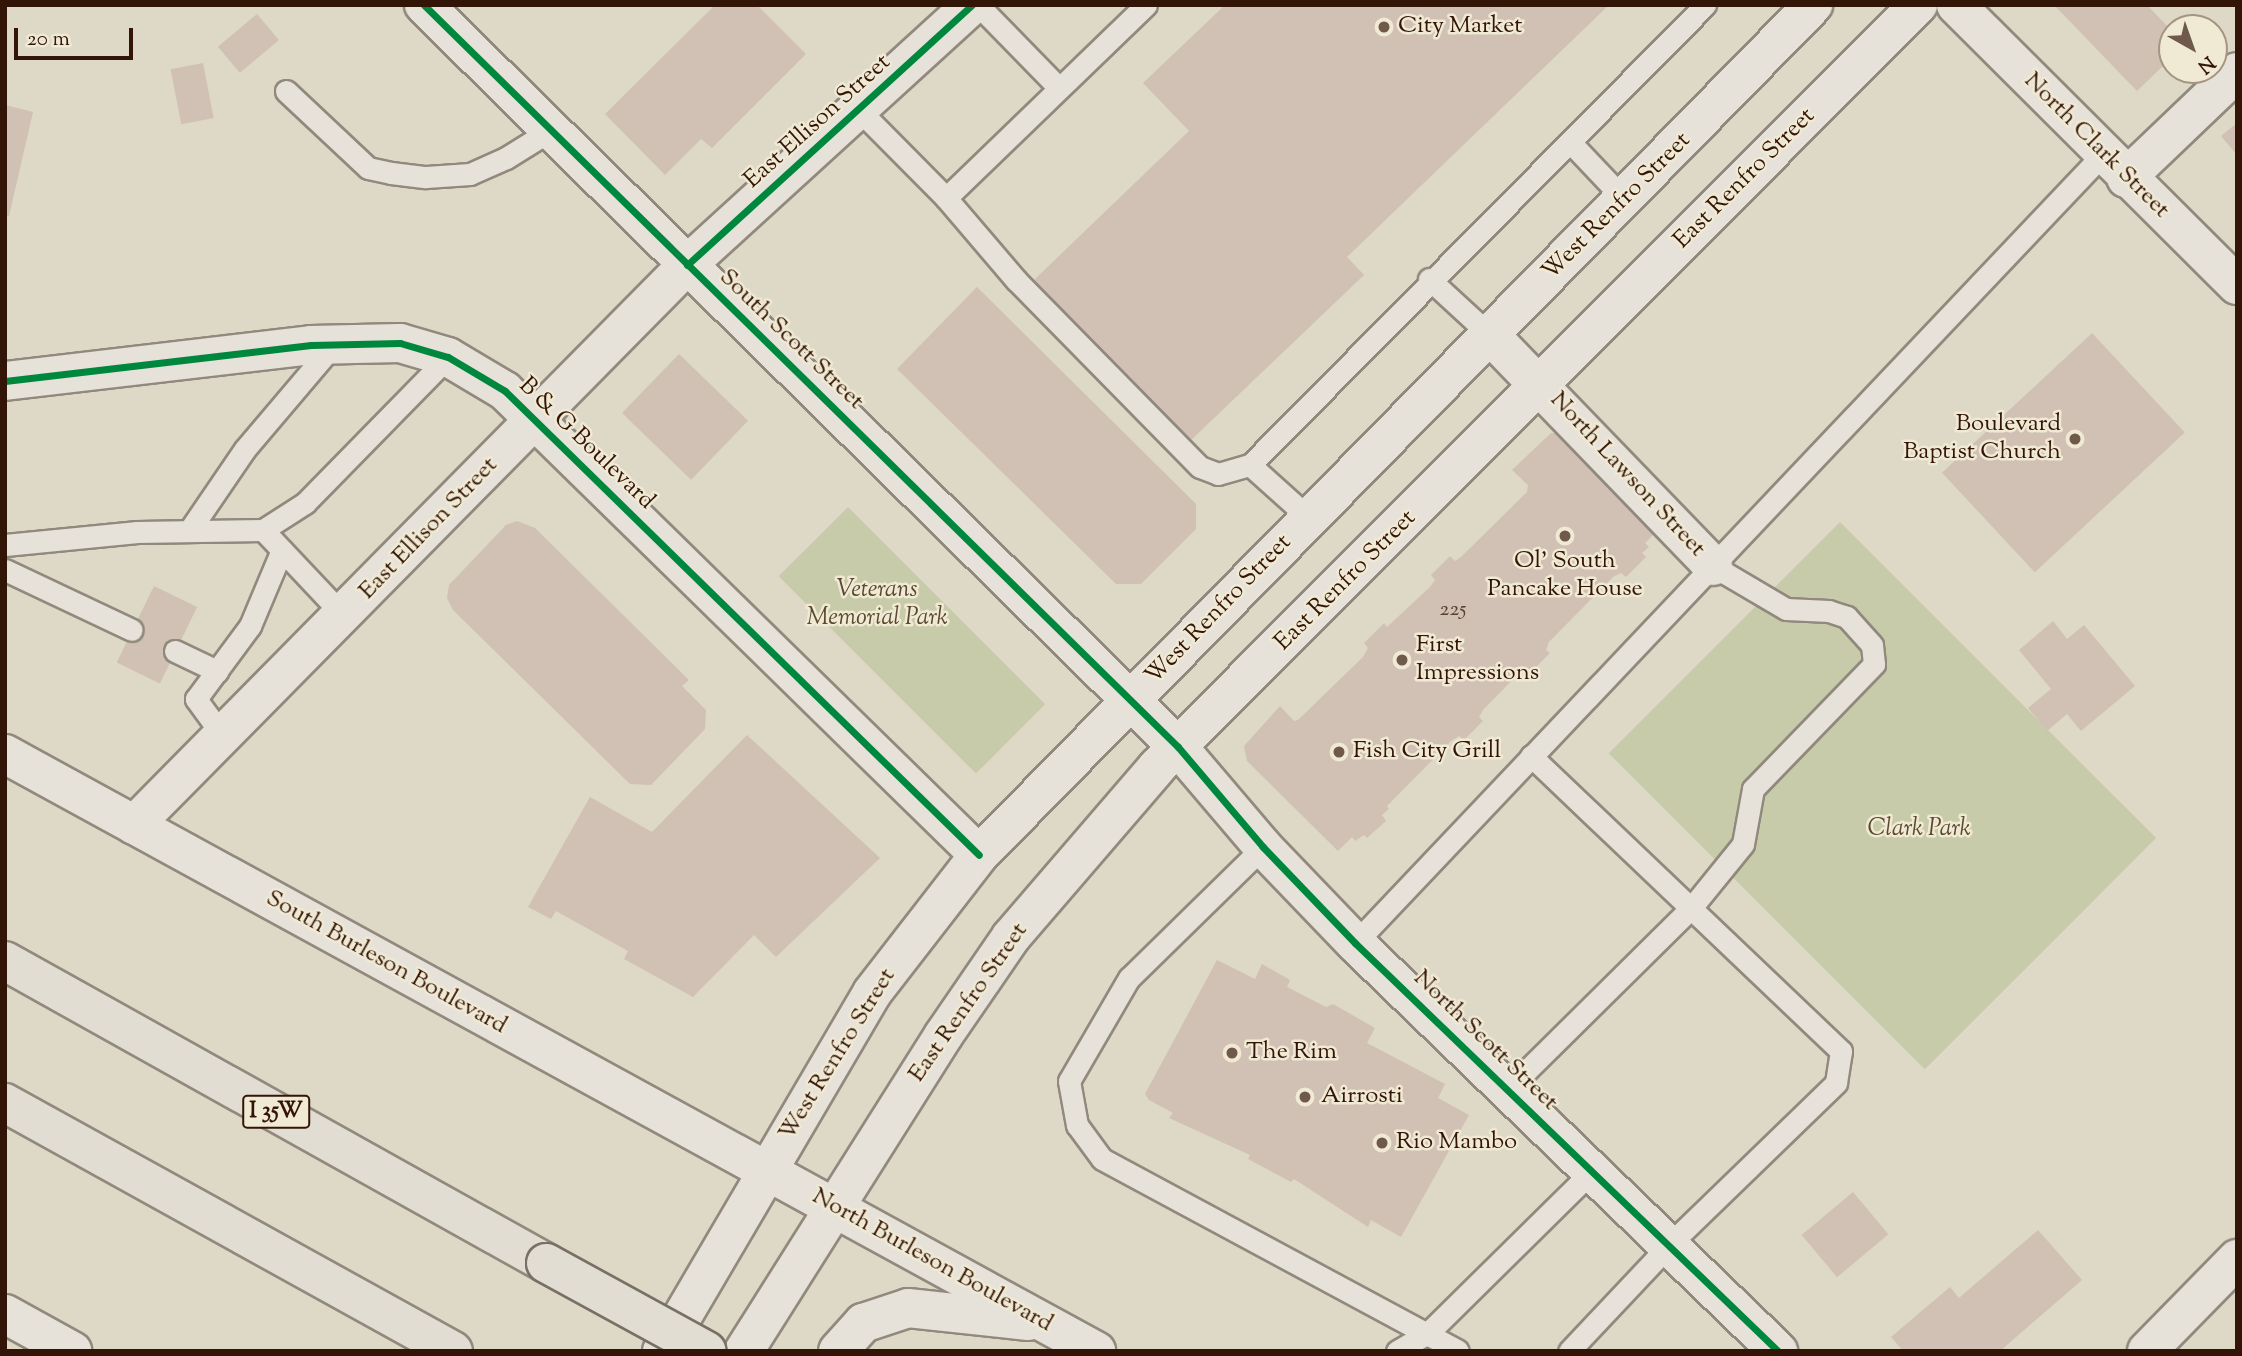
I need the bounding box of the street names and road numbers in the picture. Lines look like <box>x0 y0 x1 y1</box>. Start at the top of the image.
street label: East Ellison Street <box>739 49 897 195</box>
street label: North Clark Street <box>2017 67 2175 225</box>
street label: East Renfro Street <box>1668 102 1822 256</box>
street label: West Renfro Street <box>1537 127 1697 287</box>
street label: South Scott Street <box>713 264 869 416</box>
street label: B & G Boulevard <box>512 372 660 516</box>
street label: North Lawson Street <box>1543 386 1711 564</box>
street label: East Ellison Street <box>354 452 504 606</box>
street label: East Renfro Street <box>1269 504 1423 658</box>
street label: West Renfro Street <box>1140 529 1298 691</box>
street label: South Burleson Boulevard <box>260 885 512 1041</box>
street label: East Renfro Street <box>903 918 1035 1088</box>
street label: West Renfro Street <box>773 964 903 1146</box>
street label: North Scott Street <box>1407 965 1563 1117</box>
road number: I 35W <box>241 1092 311 1132</box>
street label: North Burleson Boulevard <box>807 1183 1057 1339</box>

